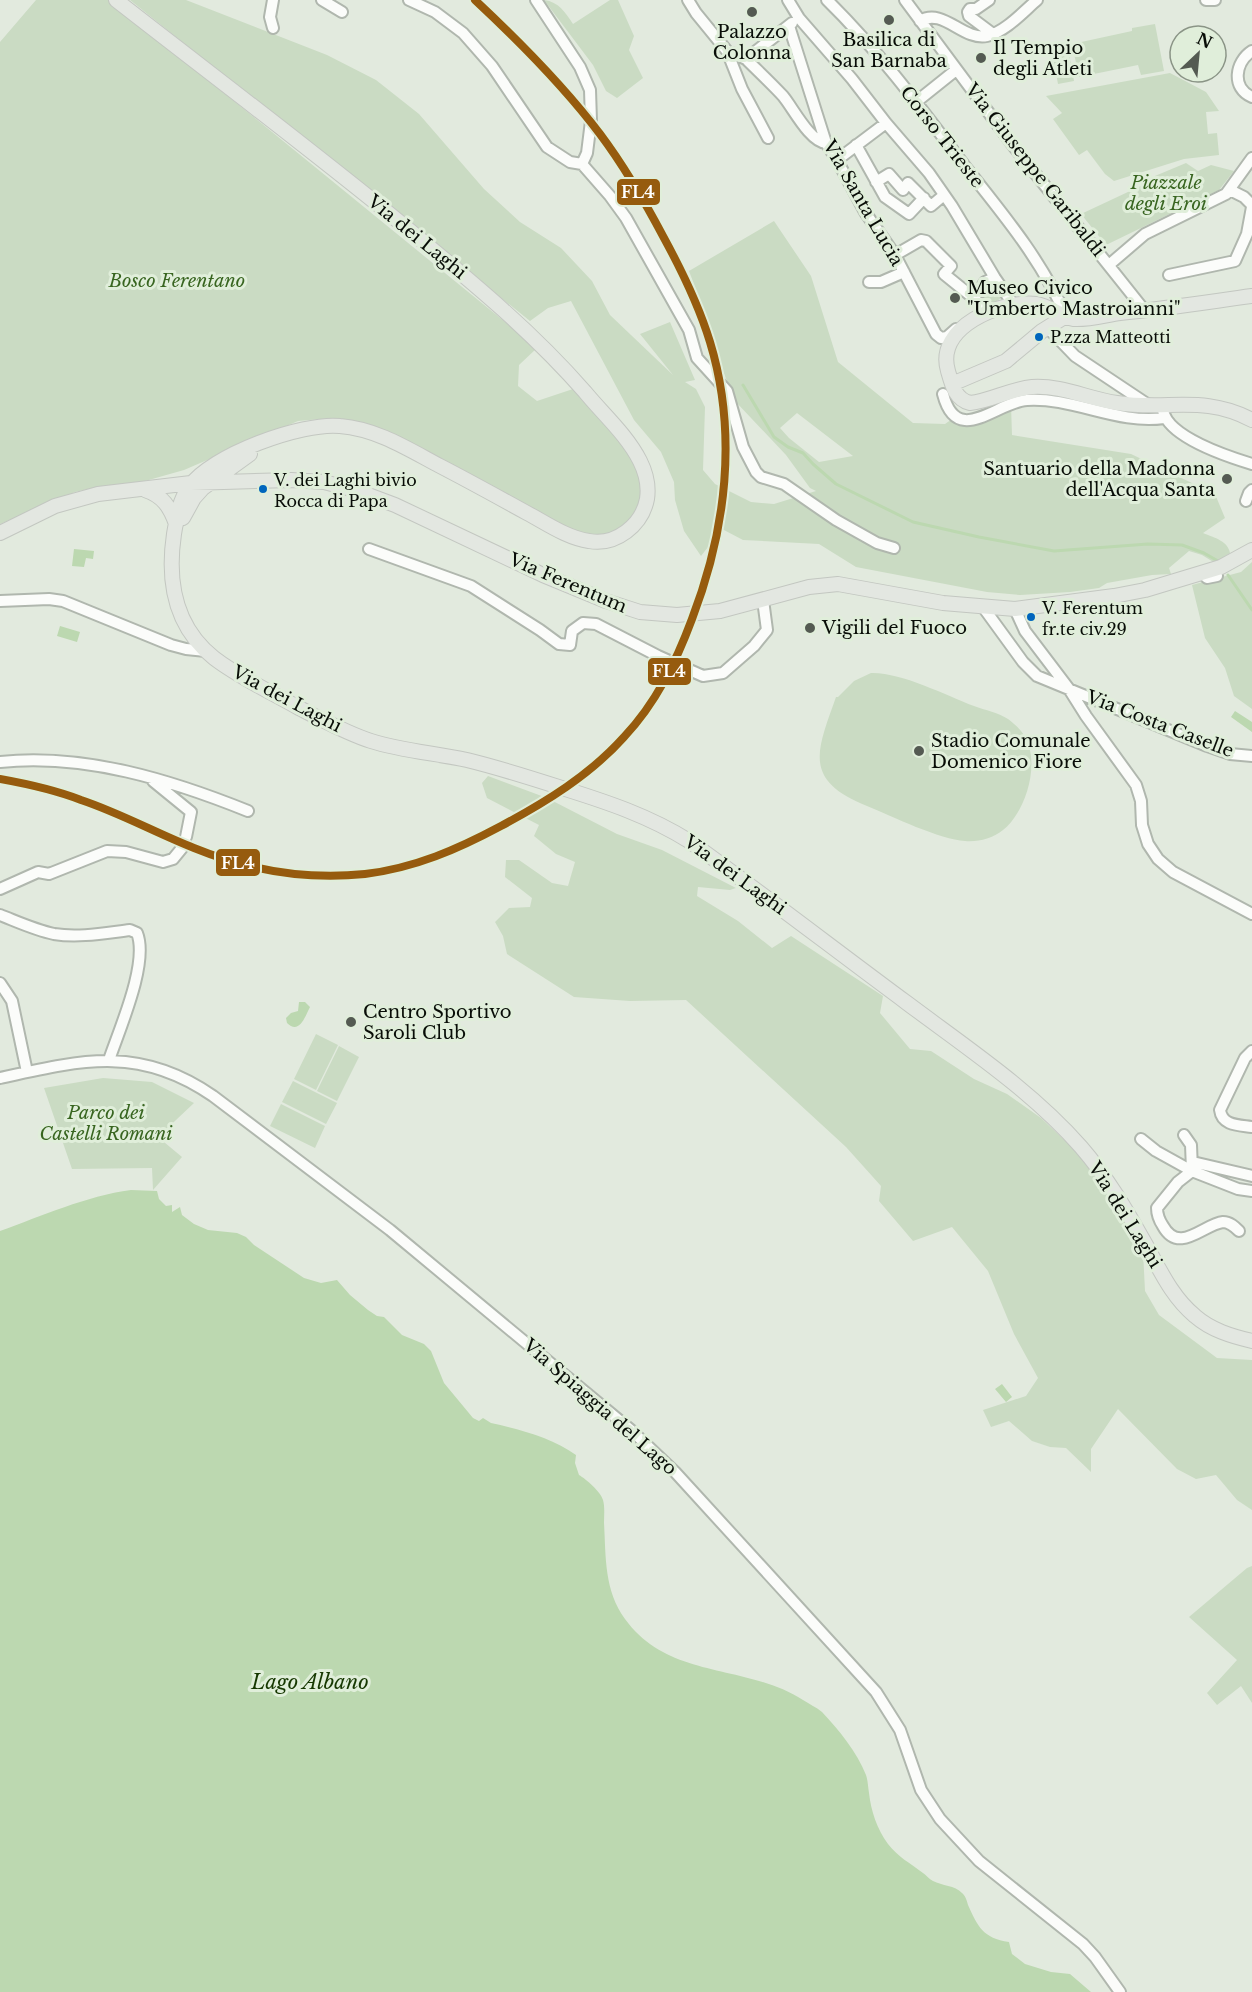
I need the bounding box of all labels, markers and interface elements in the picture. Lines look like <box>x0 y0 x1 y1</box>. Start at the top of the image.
marker: Palazzo Colonna <box>745 5 759 19</box>
marker: Basilica di San Barnaba <box>882 13 896 27</box>
place label: Palazzo Colonna <box>713 21 791 64</box>
north arrow <box>1168 24 1228 84</box>
text: N <box>1193 28 1216 53</box>
place label: Basilica di San Barnaba <box>831 29 947 72</box>
place label: Il Tempio degli Atleti <box>993 37 1092 80</box>
marker: Il Tempio degli Atleti <box>974 51 988 65</box>
street label: Via Giuseppe Garibaldi <box>960 78 1109 261</box>
street label: Corso Trieste <box>896 82 988 192</box>
street label: Via Santa Lucia <box>818 135 908 270</box>
park label: Piazzale degli Eroi <box>1125 172 1208 215</box>
line badge: FL4 <box>616 178 661 206</box>
text: FL4 <box>621 182 655 202</box>
street label: Via dei Laghi <box>362 190 471 284</box>
park label: Bosco Ferentano <box>108 270 245 292</box>
place label: Museo Civico "Umberto Mastroianni" <box>967 277 1181 320</box>
marker: Museo Civico "Umberto Mastroianni" <box>948 291 962 305</box>
place label: P.zza Matteotti <box>1050 327 1171 347</box>
marker: P.zza Matteotti <box>1033 331 1045 343</box>
place label: Santuario della Madonna dell'Acqua Santa <box>983 458 1215 501</box>
place label: V. dei Laghi bivio Rocca di Papa <box>273 470 417 511</box>
marker: Santuario della Madonna dell'Acqua Santa <box>1220 472 1234 486</box>
marker: V. dei Laghi bivio Rocca di Papa <box>257 483 269 495</box>
street label: Via Ferentum <box>505 548 630 618</box>
place label: V. Ferentum fr.te civ.29 <box>1041 598 1143 639</box>
marker: V. Ferentum fr.te civ.29 <box>1025 611 1037 623</box>
place label: Vigili del Fuoco <box>821 617 967 639</box>
marker: Vigili del Fuoco <box>803 621 817 635</box>
line badge: FL4 <box>647 657 692 686</box>
street label: Via dei Laghi <box>227 660 346 737</box>
text: FL4 <box>652 661 686 681</box>
street label: Via Costa Caselle <box>1082 685 1237 762</box>
place label: Stadio Comunale Domenico Fiore <box>931 730 1091 773</box>
marker: Stadio Comunale Domenico Fiore <box>912 744 926 758</box>
street label: Via dei Laghi <box>679 830 790 920</box>
line badge: FL4 <box>215 848 261 877</box>
text: FL4 <box>221 853 255 873</box>
place label: Centro Sportivo Saroli Club <box>363 1001 512 1044</box>
marker: Centro Sportivo Saroli Club <box>344 1015 358 1029</box>
park label: Parco dei Castelli Romani <box>39 1102 173 1145</box>
street label: Via dei Laghi <box>1083 1157 1166 1272</box>
street label: Via Spiaggia del Lago <box>518 1334 681 1480</box>
water label: Lago Albano <box>250 1670 369 1694</box>

